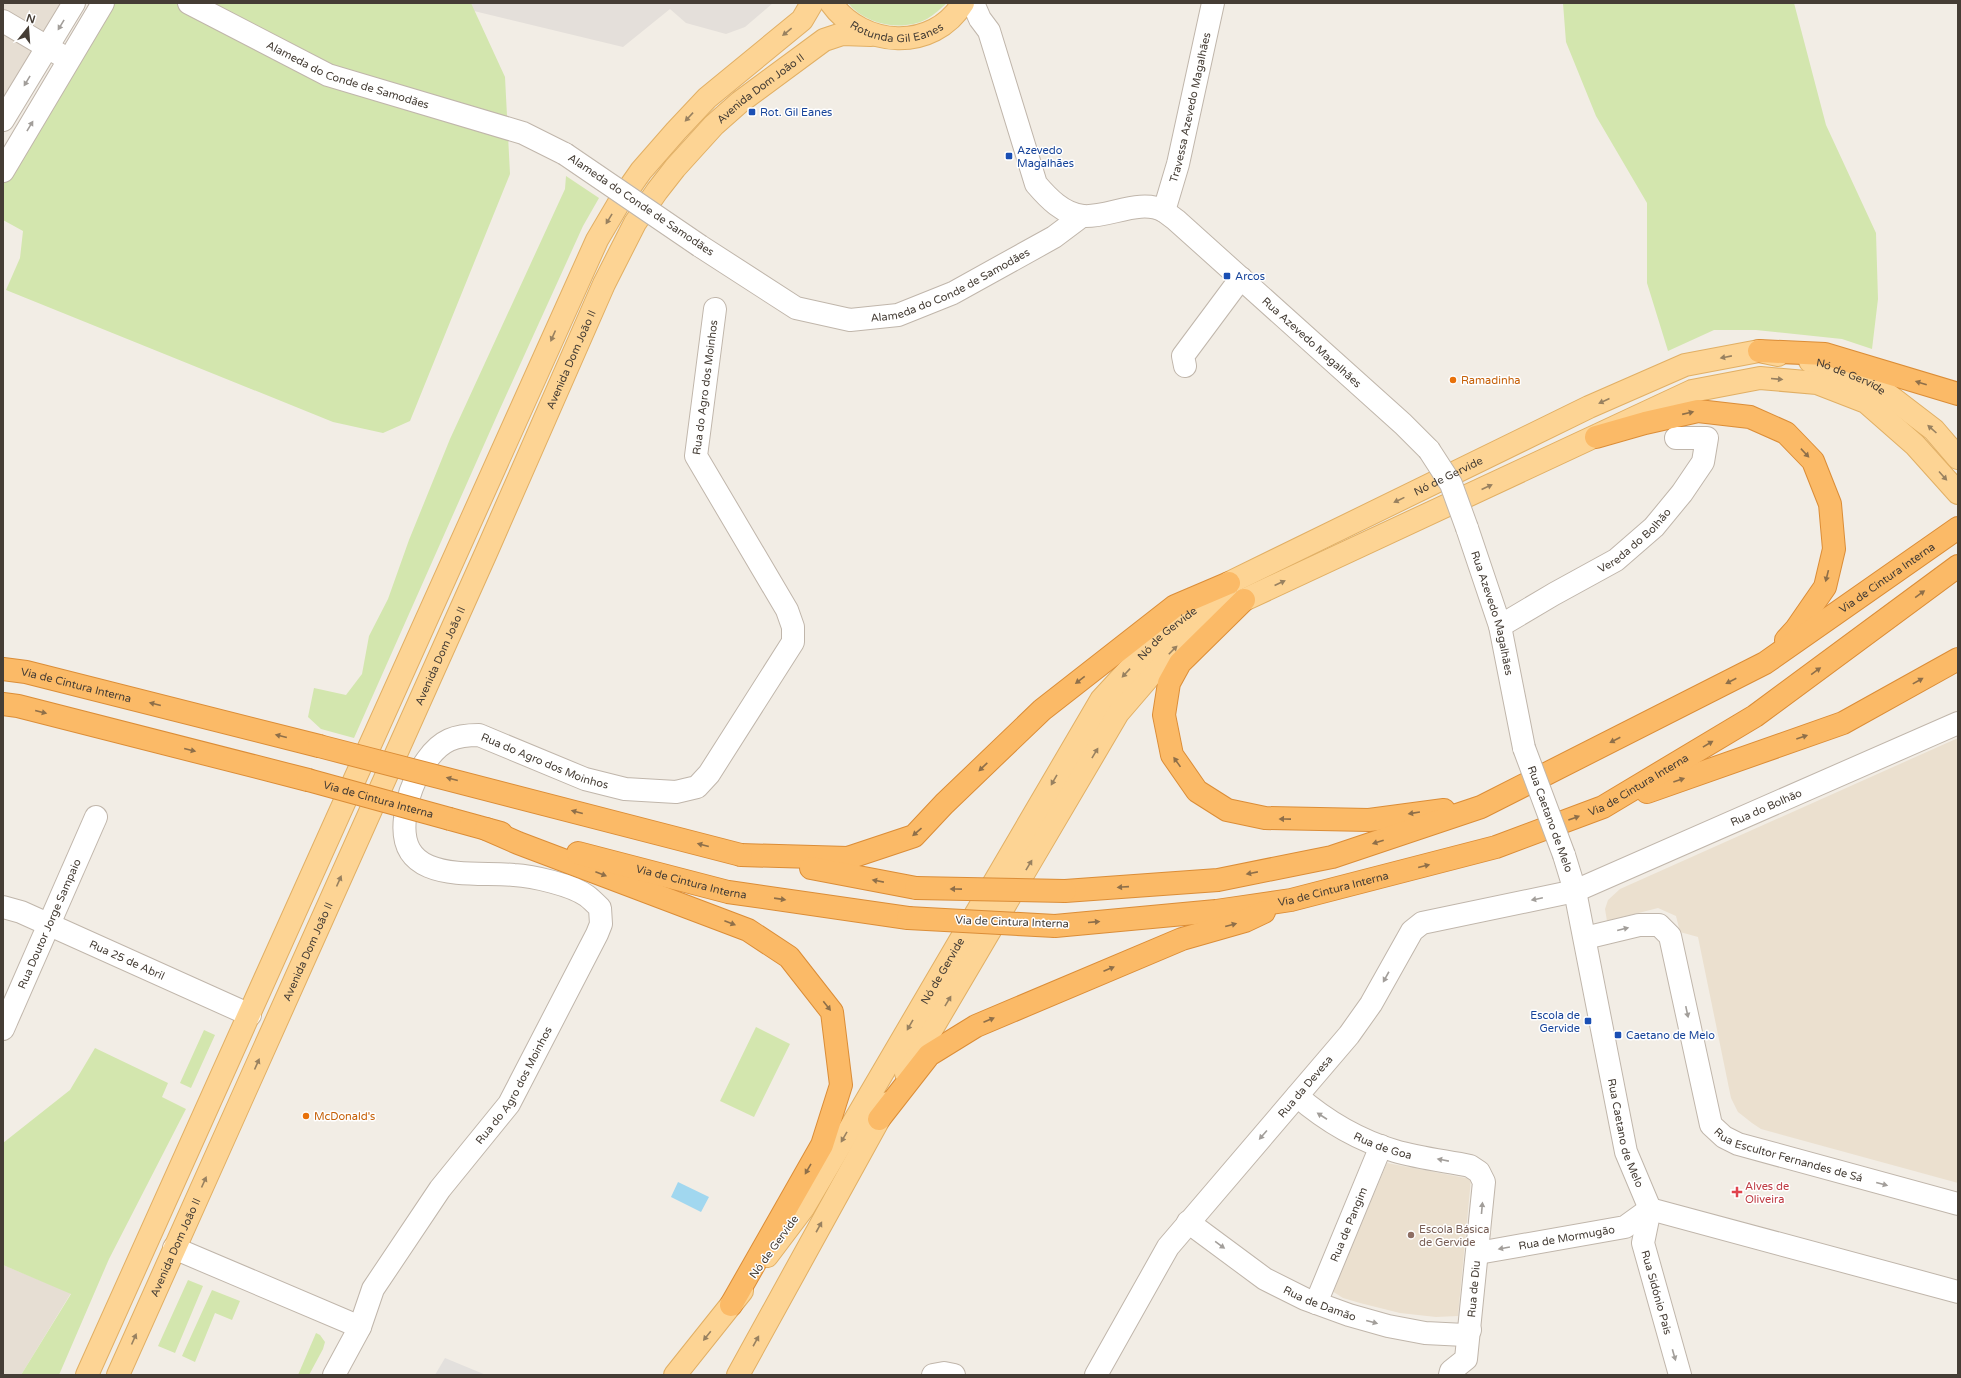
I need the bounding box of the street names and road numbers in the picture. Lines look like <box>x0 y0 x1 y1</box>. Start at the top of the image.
street label: Rotunda Gil Eanes <box>849 14 945 28</box>
street label: Travessa Azevedo Magalhães <box>1166 31 1213 184</box>
street label: Alameda do Conde de Samodães <box>264 38 431 111</box>
street label: Avenida Dom João II <box>714 51 807 126</box>
street label: Alameda do Conde de Samodães <box>566 151 716 259</box>
street label: Alameda do Conde de Samodães <box>870 245 1032 324</box>
street label: Rua Azevedo Magalhães <box>1259 294 1364 390</box>
street label: Avenida Dom João II <box>543 308 598 411</box>
street label: Rua do Agro dos Moinhos <box>690 319 720 456</box>
street label: Nó de Gervide <box>1815 356 1888 397</box>
street label: Nó de Gervide <box>1412 454 1485 498</box>
street label: Vereda do Bolhão <box>1595 505 1674 575</box>
street label: Via de Cintura Interna <box>1837 540 1937 616</box>
street label: Rua Azevedo Magalhães <box>1469 549 1516 676</box>
street label: Avenida Dom João II <box>412 604 468 707</box>
street label: Nó de Gervide <box>1135 604 1199 663</box>
street label: Via de Cintura Interna <box>20 665 133 705</box>
street label: Rua do Agro dos Moinhos <box>479 730 610 791</box>
street label: Via de Cintura Interna <box>1586 751 1691 818</box>
street label: Rua Caetano de Melo <box>1525 764 1575 874</box>
street label: Via de Cintura Interna <box>322 778 435 821</box>
street label: Rua do Bolhão <box>1728 786 1804 829</box>
street label: Rua Doutor Jorge Sampaio <box>15 856 84 991</box>
street label: Via de Cintura Interna <box>635 862 748 901</box>
street label: Via de Cintura Interna <box>1277 869 1390 908</box>
street label: Avenida Dom João II <box>280 900 335 1003</box>
street label: Via de Cintura Interna <box>955 914 1069 930</box>
street label: Nó de Gervide <box>918 935 967 1007</box>
street label: Rua 25 de Abril <box>87 937 167 982</box>
street label: Rua do Agro dos Moinhos <box>473 1024 554 1147</box>
street label: Rua da Devesa <box>1275 1053 1335 1120</box>
street label: Rua Caetano de Melo <box>1605 1077 1647 1190</box>
street label: Rua Escultor Fernandes de Sá <box>1711 1125 1864 1184</box>
street label: Rua de Goa <box>1352 1129 1413 1162</box>
street label: Rua de Pangim <box>1327 1185 1370 1264</box>
street label: Avenida Dom João II <box>147 1196 203 1299</box>
street label: Nó de Gervide <box>747 1213 801 1281</box>
street label: Rua de Mormugão <box>1517 1222 1616 1252</box>
street label: Rua Sidónio Pais <box>1639 1249 1675 1336</box>
street label: Rua de Diu <box>1465 1260 1483 1318</box>
street label: Rua de Damão <box>1281 1283 1358 1323</box>

